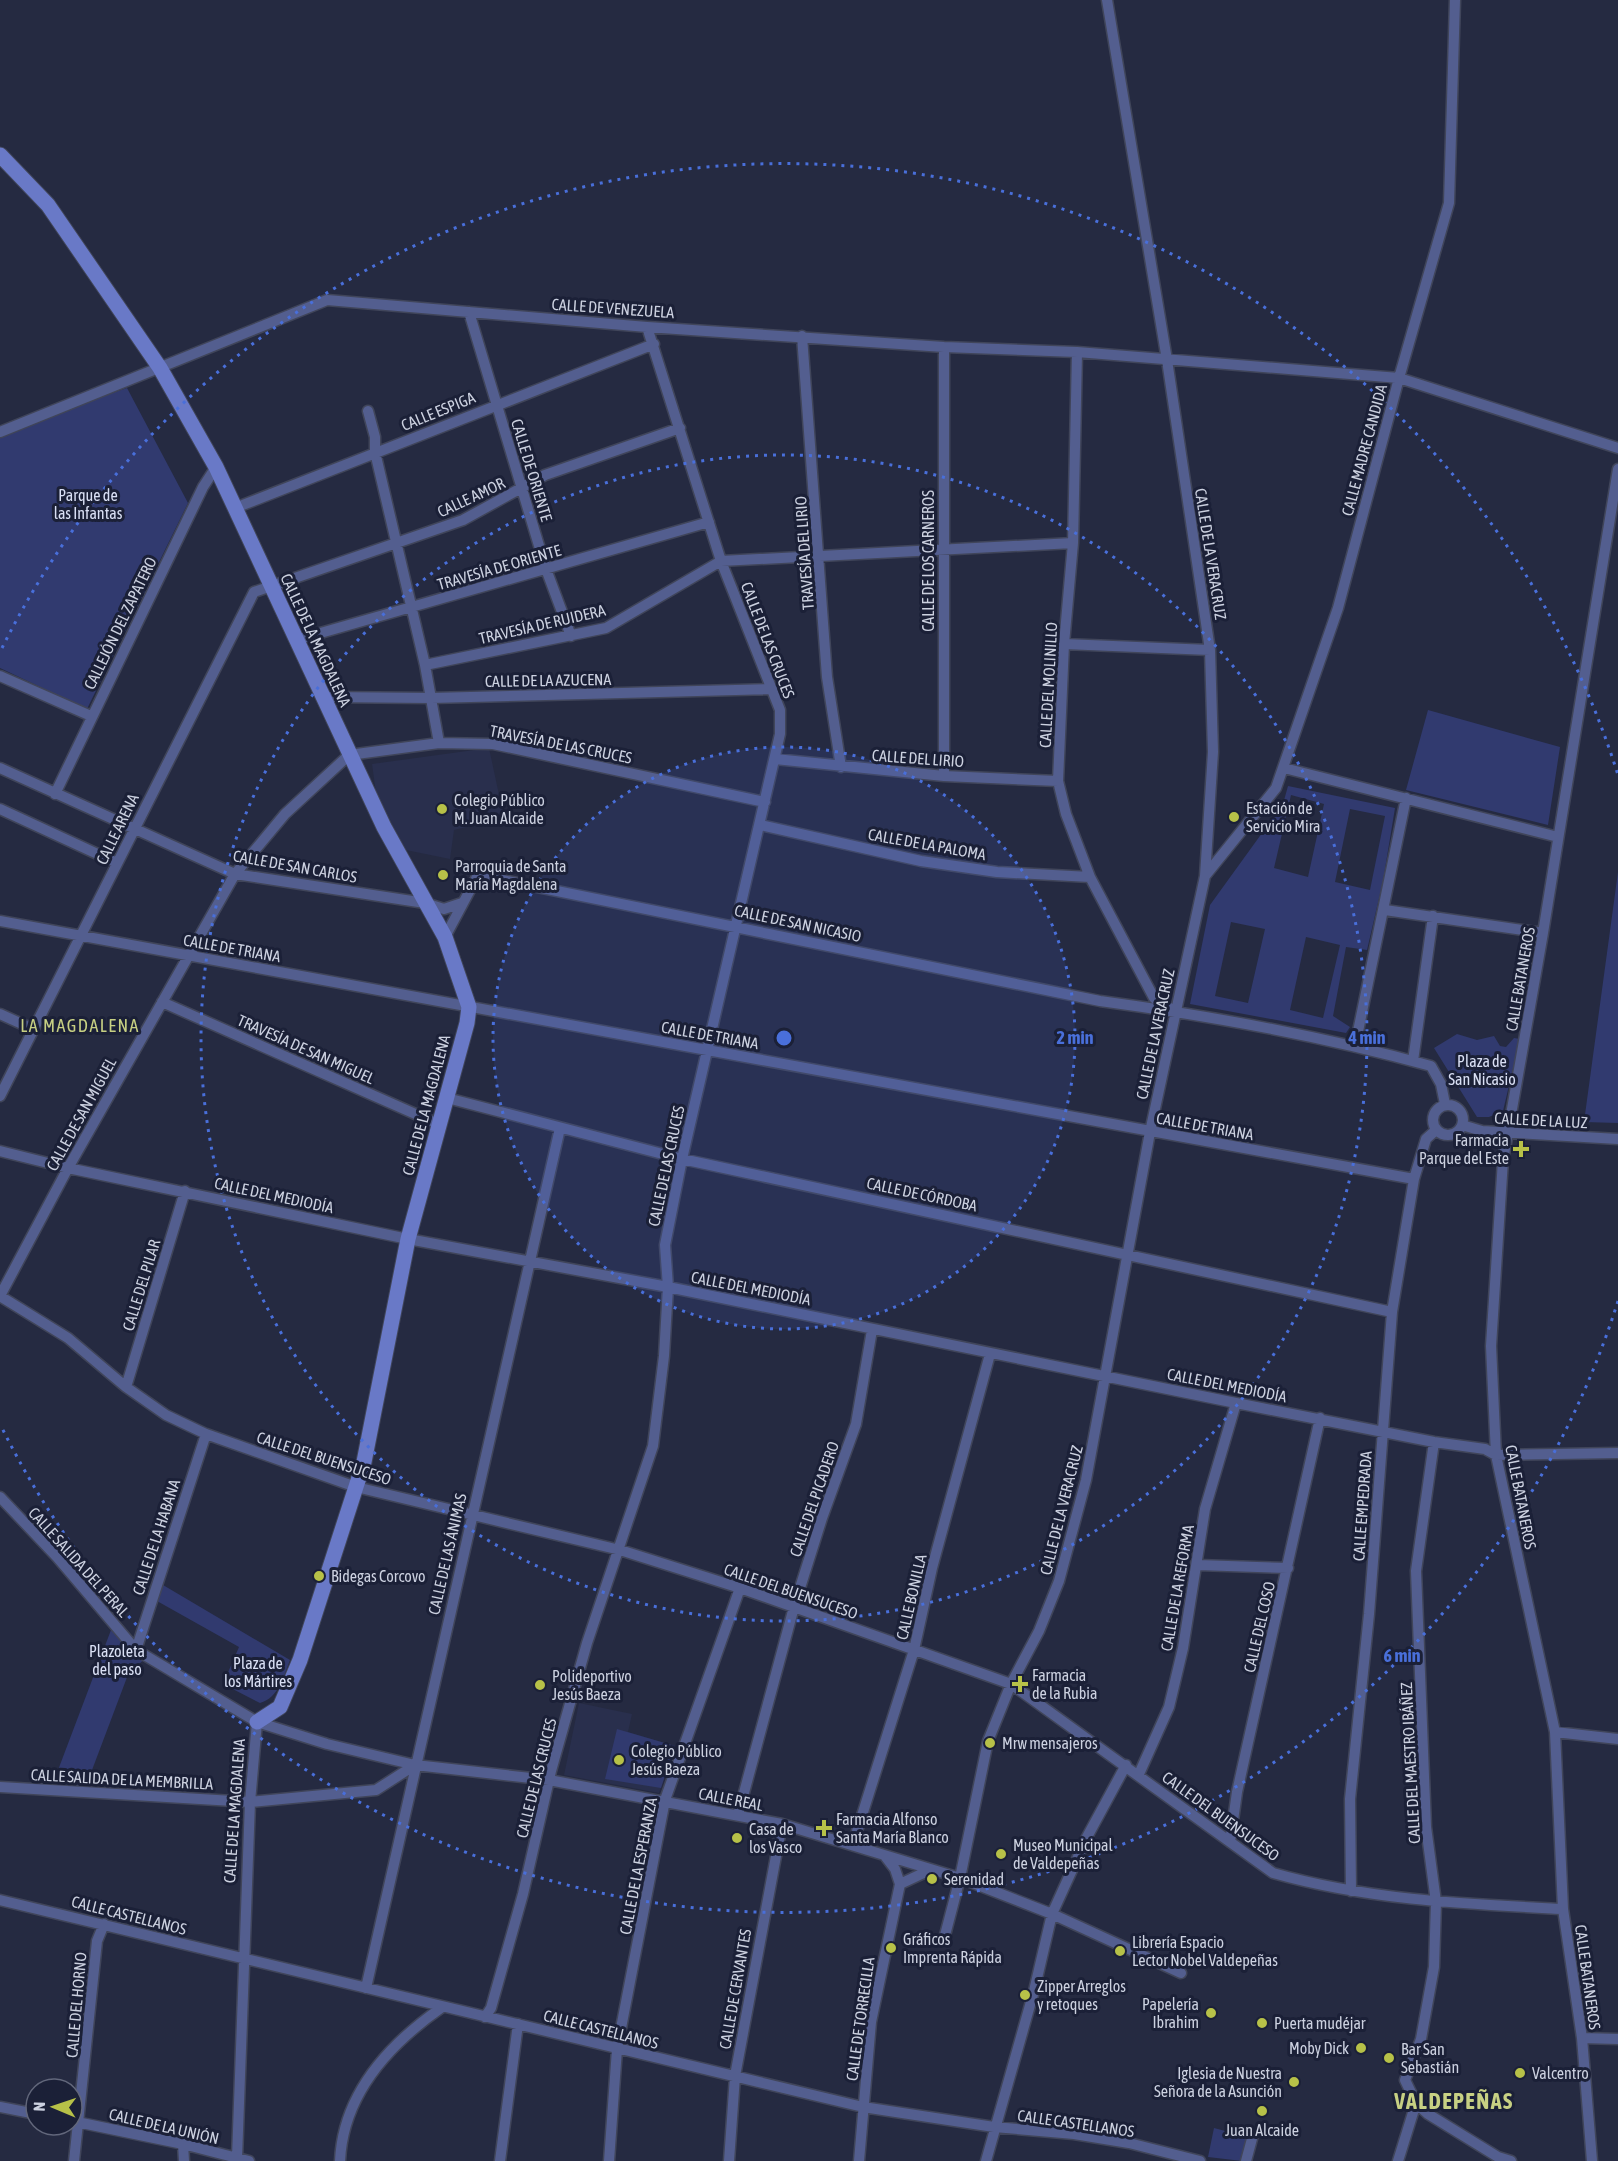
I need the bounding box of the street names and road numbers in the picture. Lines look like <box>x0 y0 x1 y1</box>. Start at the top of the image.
street label: CALLE DE VENEZUELA <box>551 295 675 321</box>
street label: CALLE MADRE CANDIDA <box>1338 382 1390 518</box>
street label: CALLE ESPIGA <box>398 388 478 434</box>
street label: CALLE DE ORIENTE <box>508 417 556 523</box>
street label: CALLE AMOR <box>434 474 508 520</box>
street label: CALLE DE LA VERACRUZ <box>1192 487 1230 621</box>
street label: CALLE DE LOS CARNEROS <box>919 490 937 632</box>
street label: TRAVESÍA DEL LIRIO <box>791 496 817 610</box>
street label: TRAVESÍA DE ORIENTE <box>435 541 563 593</box>
street label: CALLEJÓN DEL ZAPATERO <box>80 554 160 692</box>
street label: CALLE DE LA MAGDALENA <box>277 571 355 710</box>
street label: CALLE DE LAS CRUCES <box>738 579 798 701</box>
street label: TRAVESÍA DE RUIDERA <box>477 601 607 647</box>
street label: CALLE DEL MOLINILLO <box>1036 622 1060 748</box>
street label: CALLE DE LA AZUCENA <box>485 670 612 690</box>
street label: TRAVESÍA DE LAS CRUCES <box>488 721 634 767</box>
street label: CALLE DEL LIRIO <box>871 746 965 770</box>
street label: CALLE ARENA <box>92 791 142 867</box>
street label: CALLE DE LA PALOMA <box>867 825 988 863</box>
street label: CALLE DE SAN CARLOS <box>232 846 359 886</box>
street label: CALLE DE SAN NICASIO <box>733 901 863 945</box>
street label: CALLE BATANEROS <box>1502 925 1538 1033</box>
street label: CALLE DE TRIANA <box>182 931 282 965</box>
street label: CALLE DE LA VERACRUZ <box>1132 967 1178 1101</box>
street label: TRAVESÍA DE SAN MIGUEL <box>235 1011 378 1088</box>
street label: CALLE DE TRIANA <box>660 1018 760 1052</box>
street label: CALLE DE LA MAGDALENA <box>399 1033 453 1177</box>
street label: CALLE DE SAN MIGUEL <box>43 1054 120 1174</box>
street label: CALLE DE LAS CRUCES <box>644 1104 688 1228</box>
street label: CALLE DE TRIANA <box>1155 1109 1255 1143</box>
street label: CALLE DE LA LUZ <box>1494 1109 1588 1131</box>
street label: CALLE DEL MEDIODÍA <box>213 1174 335 1216</box>
street label: CALLE DE CÓRDOBA <box>865 1174 979 1215</box>
street label: CALLE DEL PILAR <box>119 1237 163 1333</box>
street label: CALLE DEL MEDIODÍA <box>690 1268 812 1308</box>
street label: CALLE DEL MEDIODÍA <box>1166 1365 1288 1405</box>
street label: CALLE DEL BUENSUCESO <box>255 1428 393 1488</box>
street label: CALLE DEL PICADERO <box>786 1439 842 1559</box>
street label: CALLE DE LA VERACRUZ <box>1036 1443 1086 1577</box>
street label: CALLE BATANEROS <box>1502 1443 1540 1551</box>
street label: CALLE EMPEDRADA <box>1349 1450 1375 1562</box>
street label: CALLE DE LA HABANA <box>129 1477 183 1597</box>
street label: CALLE DE LAS ÁNIMAS <box>424 1491 470 1616</box>
street label: CALLE SALIDA DEL PERAL <box>25 1504 133 1621</box>
street label: CALLE DE LA REFORMA <box>1157 1523 1197 1652</box>
street label: CALLE BONILLA <box>892 1552 930 1641</box>
street label: CALLE DEL BUENSUCESO <box>722 1560 860 1622</box>
street label: CALLE DEL COSO <box>1240 1580 1278 1674</box>
street label: CALLE DEL MAESTRO IBÁÑEZ <box>1397 1682 1423 1844</box>
street label: CALLE DE LAS CRUCES <box>512 1716 560 1840</box>
street label: CALLE DE LA MAGDALENA <box>220 1738 248 1884</box>
street label: CALLE SALIDA DE LA MEMBRILLA <box>30 1765 214 1793</box>
street label: CALLE DEL BUENSUCESO <box>1159 1768 1283 1864</box>
street label: CALLE REAL <box>697 1784 766 1814</box>
street label: CALLE DE LA ESPERANZA <box>616 1796 660 1936</box>
street label: CALLE CASTELLANOS <box>70 1892 189 1938</box>
street label: CALLE BATANEROS <box>1572 1923 1604 2031</box>
street label: CALLE DE CERVANTES <box>716 1927 754 2050</box>
street label: CALLE DEL HORNO <box>62 1951 90 2059</box>
street label: CALLE DE TORRECILLA <box>842 1956 878 2082</box>
street label: CALLE CASTELLANOS <box>542 2006 661 2052</box>
street label: CALLE DE LA UNIÓN <box>107 2105 221 2147</box>
street label: CALLE CASTELLANOS <box>1016 2106 1136 2140</box>

